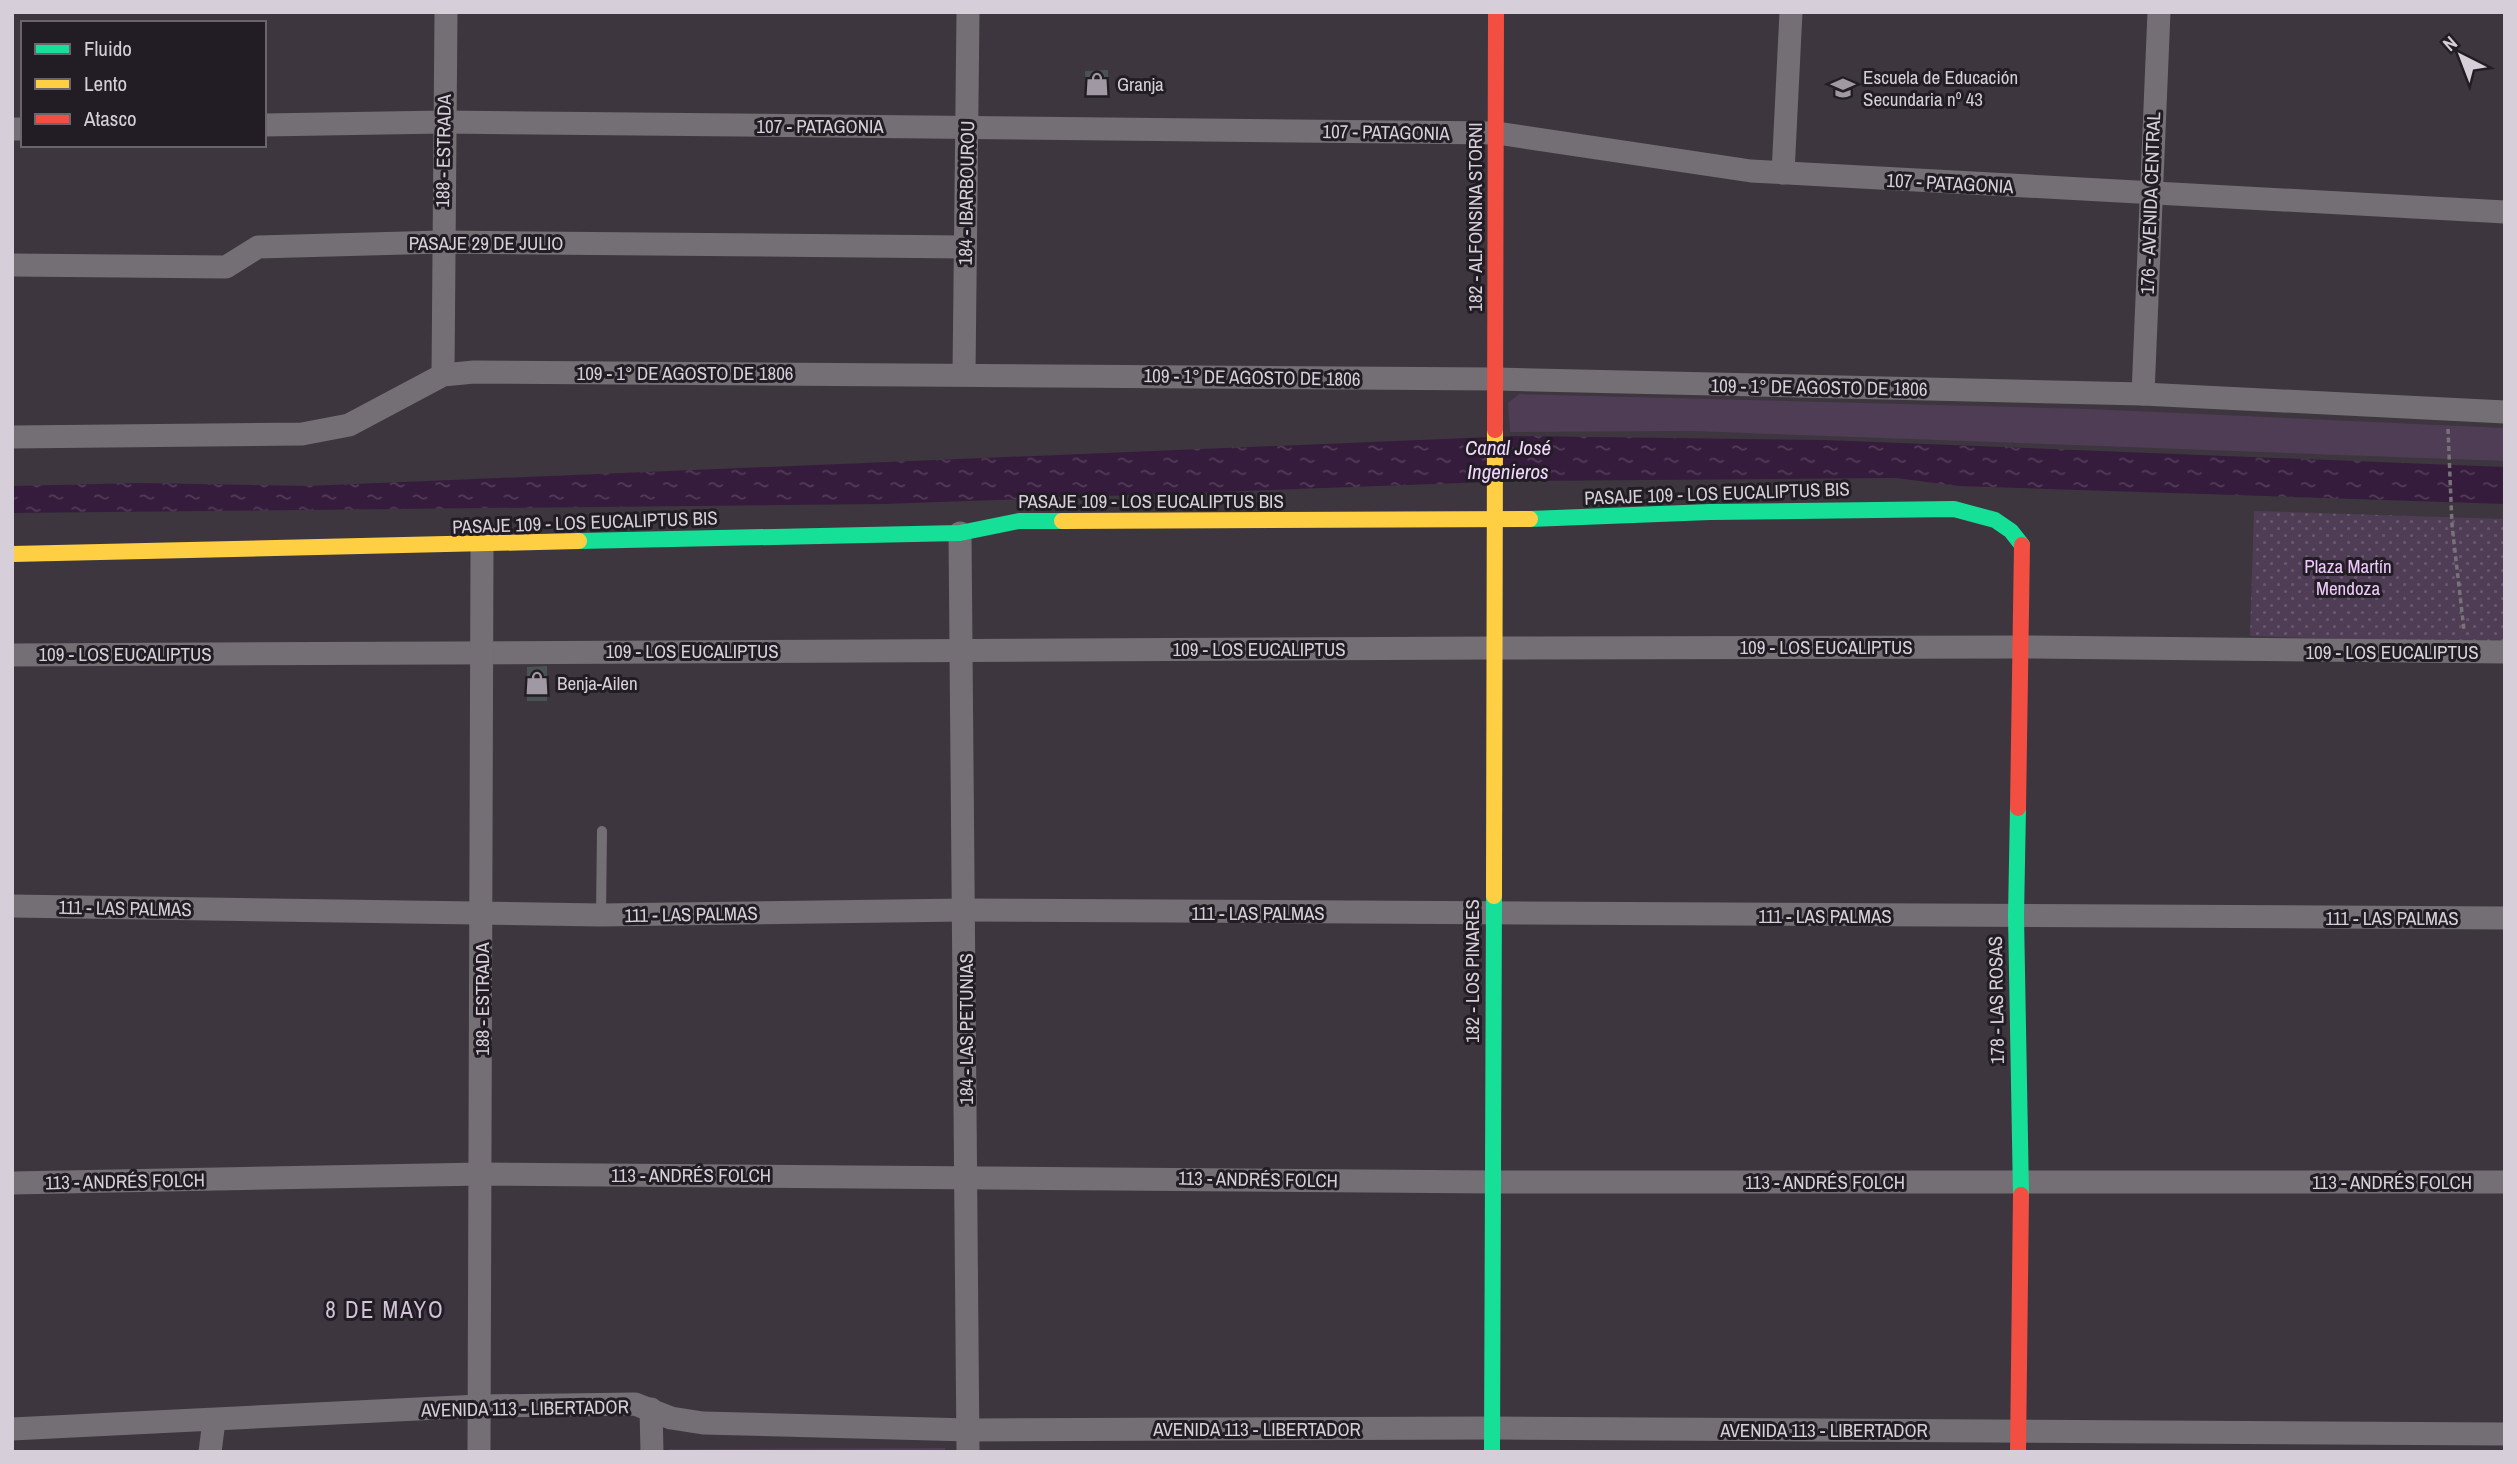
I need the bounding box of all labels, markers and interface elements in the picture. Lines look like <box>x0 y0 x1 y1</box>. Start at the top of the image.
legend <box>21 21 266 147</box>
north arrow <box>2426 21 2496 91</box>
text: N <box>2437 30 2463 57</box>
text: Fluido <box>84 34 132 63</box>
place label: Escuela de Educación Secundaria nº 43 <box>1863 64 2018 112</box>
text: Lento <box>84 69 127 98</box>
shop icon: Granja <box>1083 70 1111 98</box>
place label: Granja <box>1117 71 1164 97</box>
school or university icon: Escuela de Educación Secundaria nº 43 <box>1829 74 1857 102</box>
street label: 188 - ESTRADA <box>429 93 457 208</box>
text: Atasco <box>83 104 137 133</box>
street label: 176 - AVENIDA CENTRAL <box>2134 111 2166 295</box>
street label: 107 - PATAGONIA <box>756 113 884 139</box>
street label: 107 - PATAGONIA <box>1322 118 1450 146</box>
street label: 184 - IBARBOUROU <box>952 120 980 266</box>
street label: 182 - ALFONSINA STORNI <box>1462 122 1488 312</box>
street label: 107 - PATAGONIA <box>1886 167 2015 199</box>
street label: PASAJE 29 DE JULIO <box>409 230 563 256</box>
street label: 109 - 1° DE AGOSTO DE 1806 <box>577 360 793 386</box>
street label: 109 - 1° DE AGOSTO DE 1806 <box>1143 362 1361 392</box>
street label: 109 - 1° DE AGOSTO DE 1806 <box>1710 372 1928 402</box>
water label: Canal José Ingenieros <box>1465 433 1551 486</box>
street label: PASAJE 109 - LOS EUCALIPTUS BIS <box>1584 475 1850 511</box>
street label: PASAJE 109 - LOS EUCALIPTUS BIS <box>1018 488 1284 514</box>
street label: PASAJE 109 - LOS EUCALIPTUS BIS <box>452 504 718 540</box>
park label: Plaza Martín Mendoza <box>2304 553 2392 601</box>
street label: 109 - LOS EUCALIPTUS <box>1739 634 1913 660</box>
street label: 109 - LOS EUCALIPTUS <box>1172 636 1346 662</box>
street label: 109 - LOS EUCALIPTUS <box>605 638 779 664</box>
street label: 109 - LOS EUCALIPTUS <box>2305 639 2479 665</box>
street label: 109 - LOS EUCALIPTUS <box>38 641 212 667</box>
shop icon: Benja-Ailen <box>523 669 551 697</box>
place label: Benja-Ailen <box>557 670 638 696</box>
street label: 111 - LAS PALMAS <box>58 894 192 922</box>
street label: 182 - LOS PINARES <box>1459 899 1485 1043</box>
street label: 111 - LAS PALMAS <box>624 900 758 928</box>
street label: 111 - LAS PALMAS <box>1191 900 1325 926</box>
street label: 111 - LAS PALMAS <box>1758 903 1892 929</box>
street label: 111 - LAS PALMAS <box>2325 905 2459 931</box>
street label: 178 - LAS ROSAS <box>1982 936 2010 1064</box>
street label: 188 - ESTRADA <box>469 942 495 1056</box>
street label: 184 - LAS PETUNIAS <box>953 953 979 1105</box>
street label: 113 - ANDRÉS FOLCH <box>611 1162 771 1188</box>
street label: 113 - ANDRÉS FOLCH <box>1178 1165 1338 1193</box>
street label: 113 - ANDRÉS FOLCH <box>45 1167 205 1195</box>
street label: 113 - ANDRÉS FOLCH <box>1745 1169 1905 1195</box>
street label: 113 - ANDRÉS FOLCH <box>2312 1169 2472 1195</box>
district label: 8 DE MAYO <box>325 1294 445 1325</box>
street label: AVENIDA 113 - LIBERTADOR <box>420 1393 629 1423</box>
street label: AVENIDA 113 - LIBERTADOR <box>1152 1416 1361 1442</box>
street label: AVENIDA 113 - LIBERTADOR <box>1719 1417 1928 1443</box>

